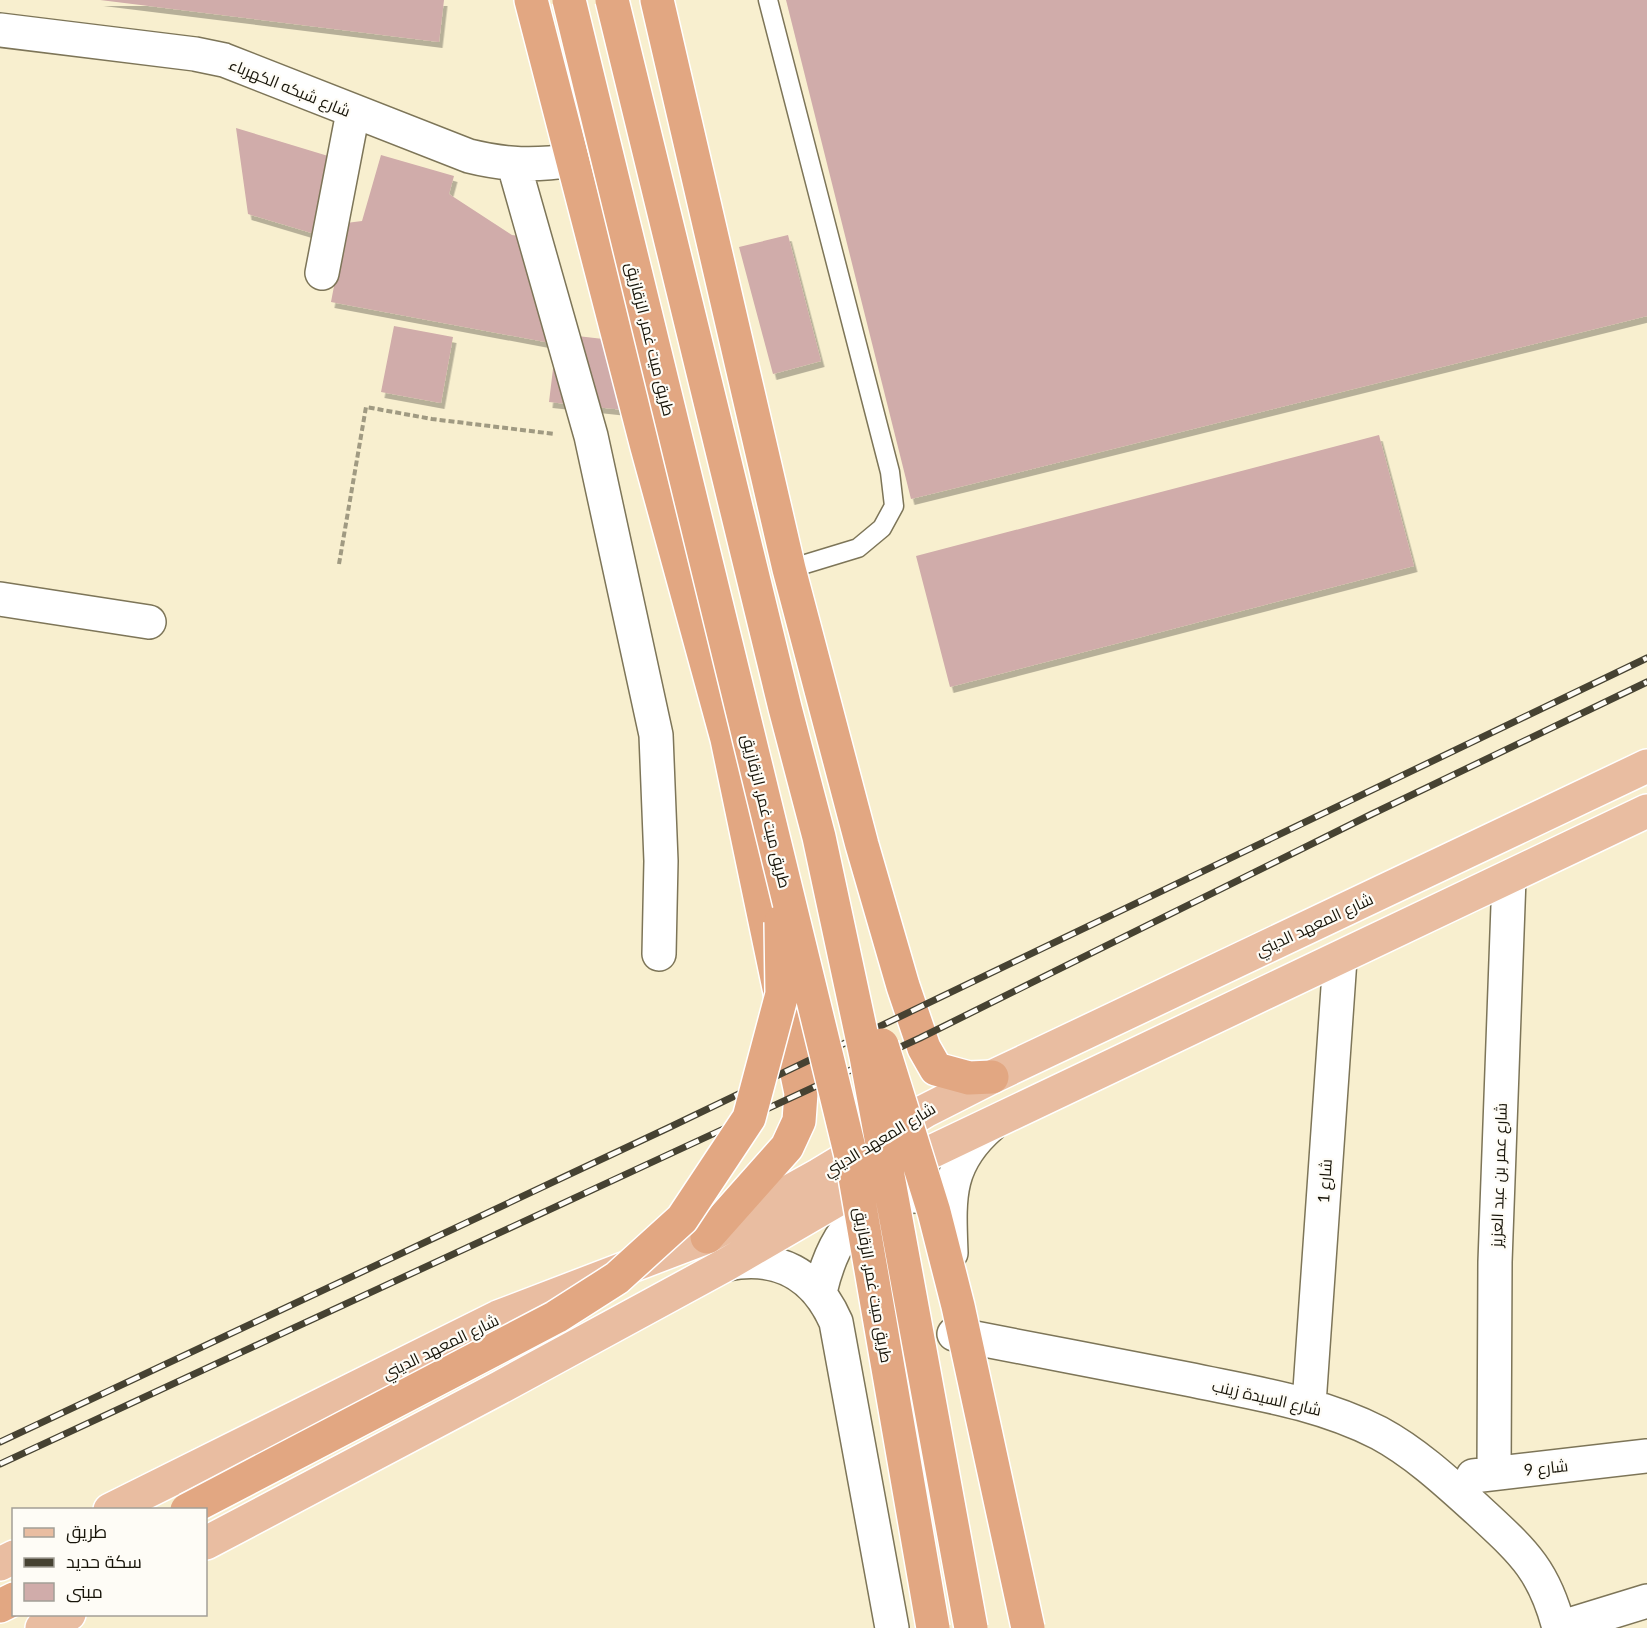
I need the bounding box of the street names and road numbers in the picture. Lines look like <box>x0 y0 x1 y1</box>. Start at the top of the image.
street label: شارع شبكه الكهرباء <box>225 54 353 123</box>
street label: طريق ميت غمر, الزقازيق <box>621 260 679 418</box>
street label: طريق ميت غمر, الزقازيق <box>737 732 795 890</box>
street label: شارع المعهد الديني <box>1252 888 1378 964</box>
street label: شارع المعهد الديني <box>820 1098 941 1184</box>
street label: شارع عمر بن عبد العزيز <box>1486 1102 1513 1249</box>
street label: شارع 1 <box>1313 1158 1338 1204</box>
street label: طريق ميت غمر, الزقازيق <box>849 1206 897 1365</box>
street label: شارع المعهد الديني <box>379 1310 504 1387</box>
street label: شارع السيدة زينب <box>1210 1375 1324 1422</box>
street label: شارع 9 <box>1523 1455 1569 1482</box>

